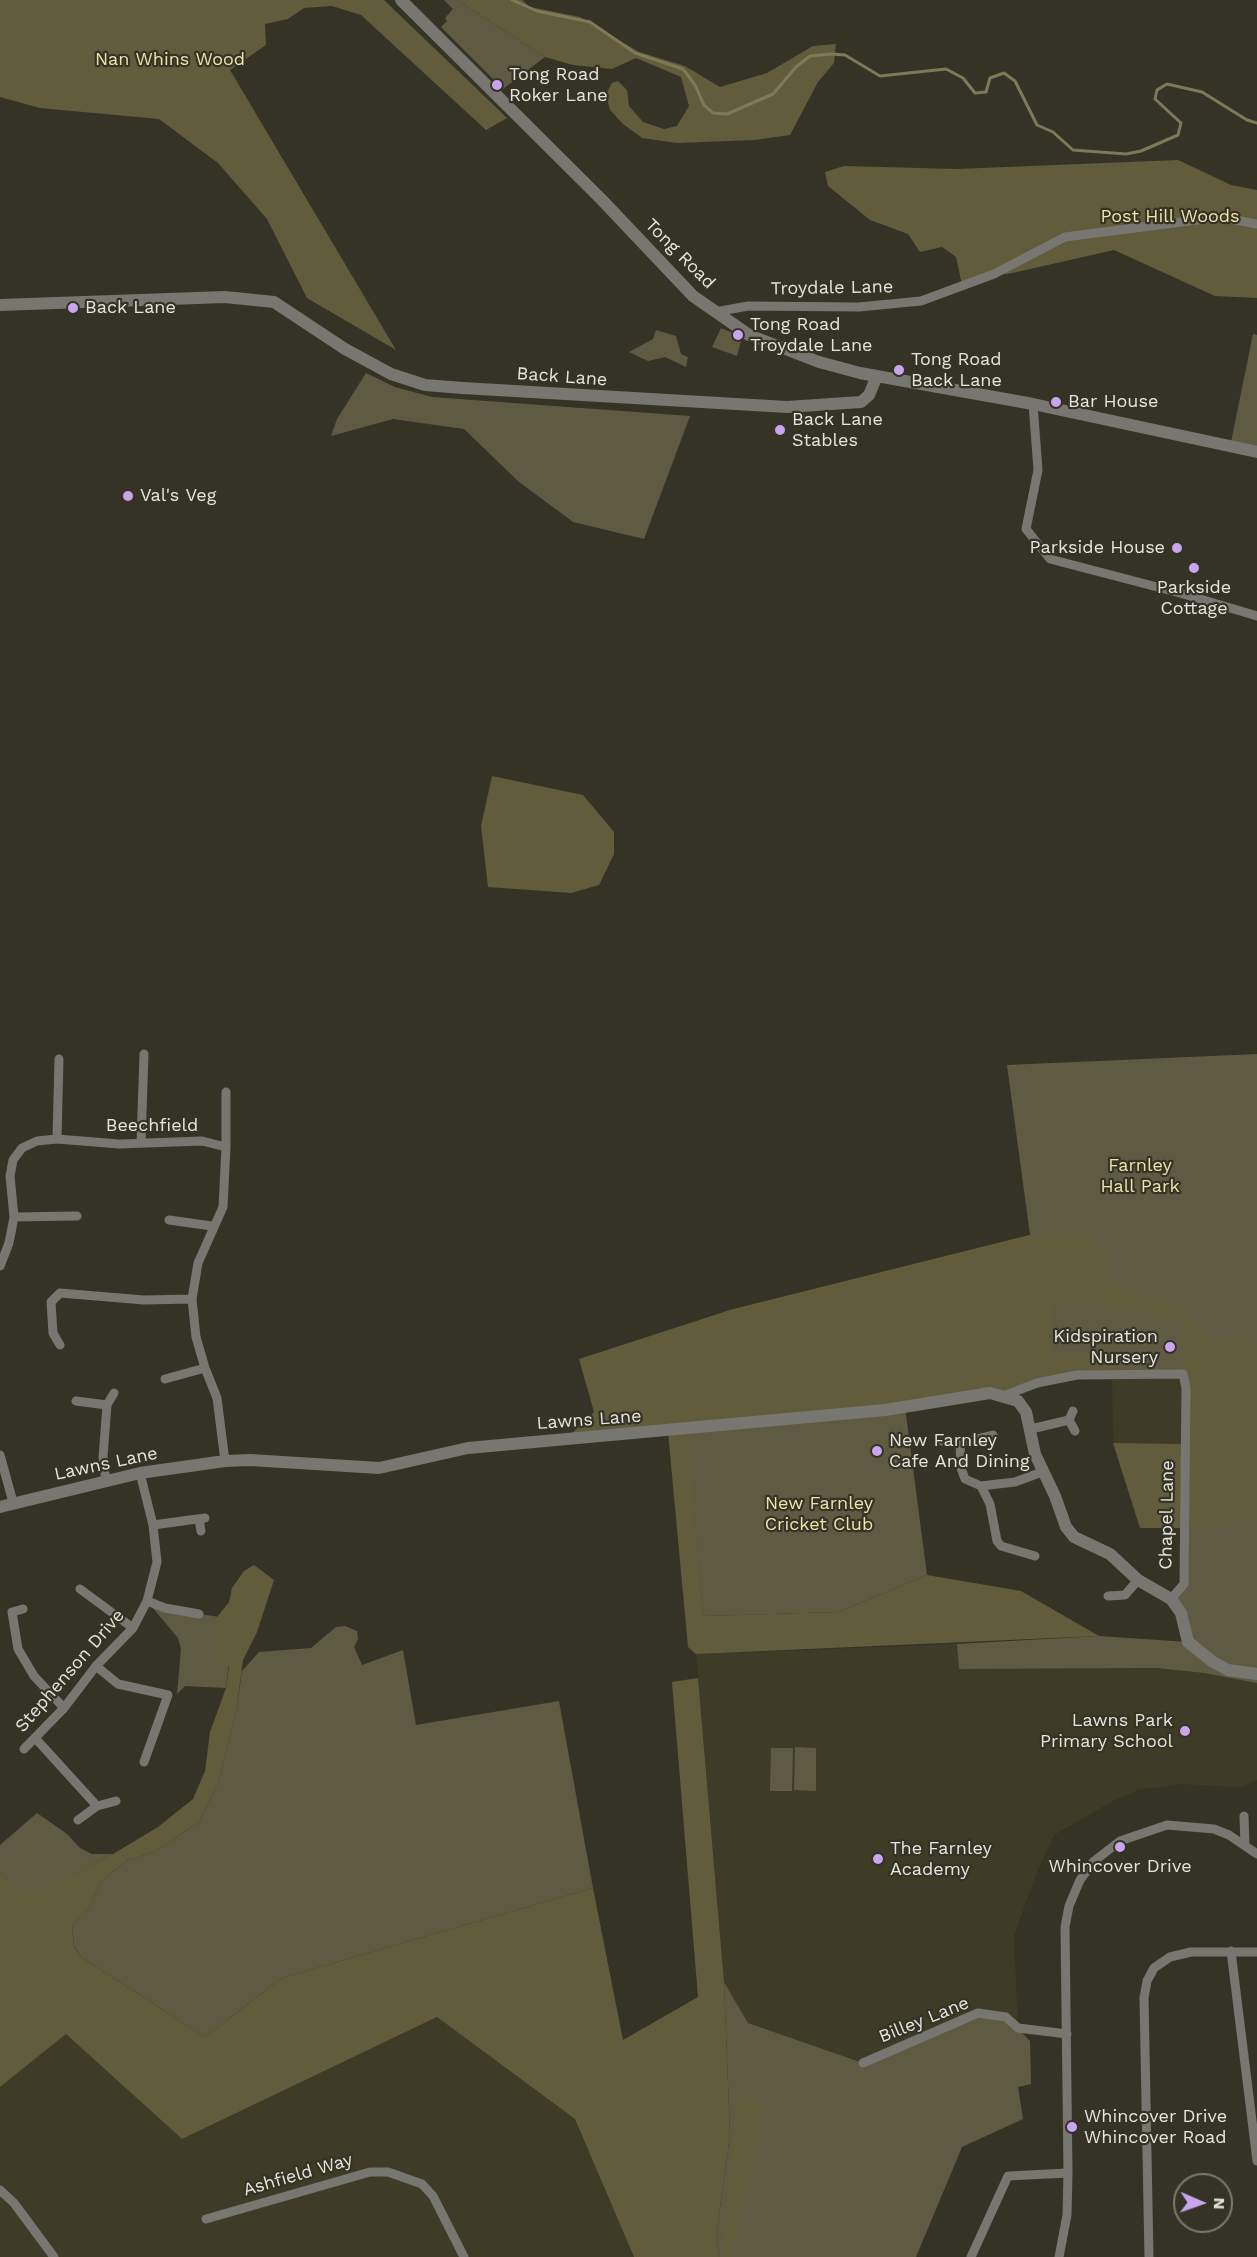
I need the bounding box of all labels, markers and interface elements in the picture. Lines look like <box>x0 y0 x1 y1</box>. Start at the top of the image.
park label: Nan Whins Wood <box>95 49 245 71</box>
place label: Tong Road Roker Lane <box>509 64 608 106</box>
marker: Tong Road Roker Lane <box>490 78 504 92</box>
park label: Post Hill Woods <box>1101 206 1239 228</box>
street label: Tong Road <box>640 214 720 294</box>
street label: Troydale Lane <box>771 276 893 300</box>
place label: Back Lane <box>85 297 176 319</box>
marker: Back Lane <box>66 301 80 315</box>
place label: Tong Road Troydale Lane <box>750 314 872 356</box>
marker: Tong Road Troydale Lane <box>731 328 745 342</box>
place label: Tong Road Back Lane <box>911 349 1002 392</box>
street label: Back Lane <box>516 363 608 391</box>
marker: Tong Road Back Lane <box>892 363 906 377</box>
place label: Bar House <box>1068 391 1158 413</box>
marker: Bar House <box>1049 395 1063 409</box>
place label: Back Lane Stables <box>792 409 883 452</box>
marker: Back Lane Stables <box>773 423 787 437</box>
place label: Val's Veg <box>140 485 216 507</box>
marker: Val's Veg <box>121 489 135 503</box>
place label: Parkside House <box>1030 537 1165 559</box>
marker: Parkside House <box>1170 541 1184 555</box>
marker: Parkside Cottage <box>1187 561 1201 575</box>
place label: Parkside Cottage <box>1157 577 1231 620</box>
street label: Beechfield <box>106 1115 198 1137</box>
park label: Farnley Hall Park <box>1100 1155 1180 1198</box>
place label: Kidspiration Nursery <box>1053 1326 1158 1368</box>
marker: Kidspiration Nursery <box>1163 1340 1177 1354</box>
street label: Lawns Lane <box>536 1406 642 1434</box>
place label: New Farnley Cafe And Dining <box>889 1430 1030 1472</box>
street label: Lawns Lane <box>52 1443 160 1485</box>
marker: New Farnley Cafe And Dining <box>870 1444 884 1458</box>
street label: Chapel Lane <box>1155 1460 1179 1570</box>
park label: New Farnley Cricket Club <box>765 1493 873 1536</box>
street label: Stephenson Drive <box>11 1605 129 1737</box>
place label: Lawns Park Primary School <box>1040 1710 1173 1752</box>
marker: Lawns Park Primary School <box>1178 1724 1192 1738</box>
place label: The Farnley Academy <box>890 1838 992 1880</box>
marker: Whincover Drive <box>1113 1840 1127 1854</box>
marker: The Farnley Academy <box>871 1852 885 1866</box>
place label: Whincover Drive <box>1048 1856 1192 1878</box>
street label: Billey Lane <box>876 1992 972 2048</box>
place label: Whincover Drive Whincover Road <box>1084 2106 1227 2148</box>
marker: Whincover Drive Whincover Road <box>1065 2120 1079 2134</box>
street label: Ashfield Way <box>241 2149 355 2201</box>
north arrow <box>1173 2173 1233 2233</box>
text: N <box>1210 2197 1229 2210</box>

